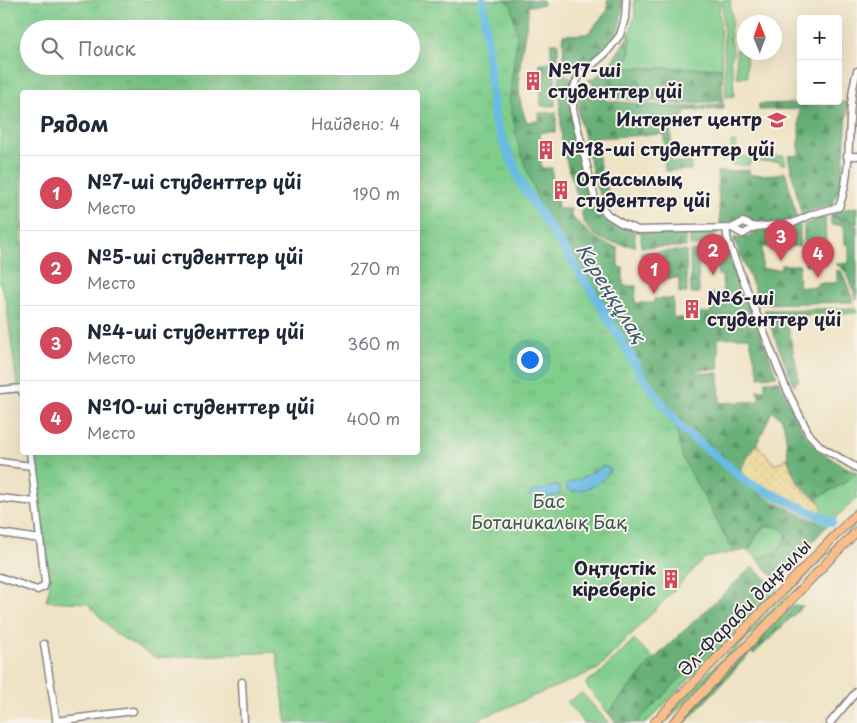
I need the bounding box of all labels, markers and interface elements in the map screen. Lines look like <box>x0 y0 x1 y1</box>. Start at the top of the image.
north arrow <box>737 15 782 60</box>
map controls <box>797 15 842 105</box>
button: + <box>797 15 842 60</box>
search box <box>20 20 420 75</box>
icon: search <box>38 34 66 62</box>
text: Поиск <box>78 34 136 62</box>
place label: №17-ші студенттер үйі <box>548 56 682 104</box>
button: − <box>797 60 842 105</box>
building icon: №17-ші студенттер үйі <box>522 70 544 92</box>
place label: Интернет центр <box>616 105 762 132</box>
text: Рядом <box>40 107 108 139</box>
school or university icon: Интернет центр <box>766 109 788 131</box>
text: Найдено: 4 <box>311 111 400 135</box>
place label: №18-ші студенттер үйі <box>561 135 775 162</box>
building icon: №18-ші студенттер үйі <box>535 139 557 161</box>
place label: Отбасылық студенттер үйі <box>576 165 710 213</box>
text: №7-ші студенттер үйі <box>87 167 302 195</box>
building icon: Отбасылық студенттер үйі <box>550 179 572 201</box>
text: 1 <box>52 181 60 205</box>
text: 190 m <box>352 181 400 205</box>
text: Место <box>87 195 136 219</box>
pin: 3 <box>765 220 797 261</box>
pin: 2 <box>697 234 729 275</box>
water label: Кереңқұлақ <box>570 237 654 349</box>
pin: 4 <box>802 237 834 278</box>
text: №5-ші студенттер үйі <box>87 242 303 270</box>
pin: 1 <box>638 253 670 294</box>
text: 2 <box>50 256 62 280</box>
text: 270 m <box>350 256 400 280</box>
text: Место <box>87 270 136 294</box>
place label: №6-ші студенттер үйі <box>707 284 841 332</box>
building icon: №6-ші студенттер үйі <box>681 298 703 320</box>
text: №4-ші студенттер үйі <box>87 317 304 345</box>
text: 3 <box>51 331 61 355</box>
text: 360 m <box>348 331 400 355</box>
text: Место <box>87 345 136 369</box>
your location <box>517 347 543 373</box>
text: №10-ші студенттер үйі <box>87 392 315 420</box>
text: 4 <box>51 406 61 430</box>
text: 400 m <box>347 406 400 430</box>
text: Место <box>87 420 136 444</box>
park label: Бас Ботаникалық Бақ <box>471 487 627 535</box>
street label: Әл-Фараби даңғылы <box>671 532 817 682</box>
place label: Оңтүстік кіреберіс <box>572 554 657 602</box>
building icon: Оңтүстік кіреберіс <box>660 568 682 590</box>

